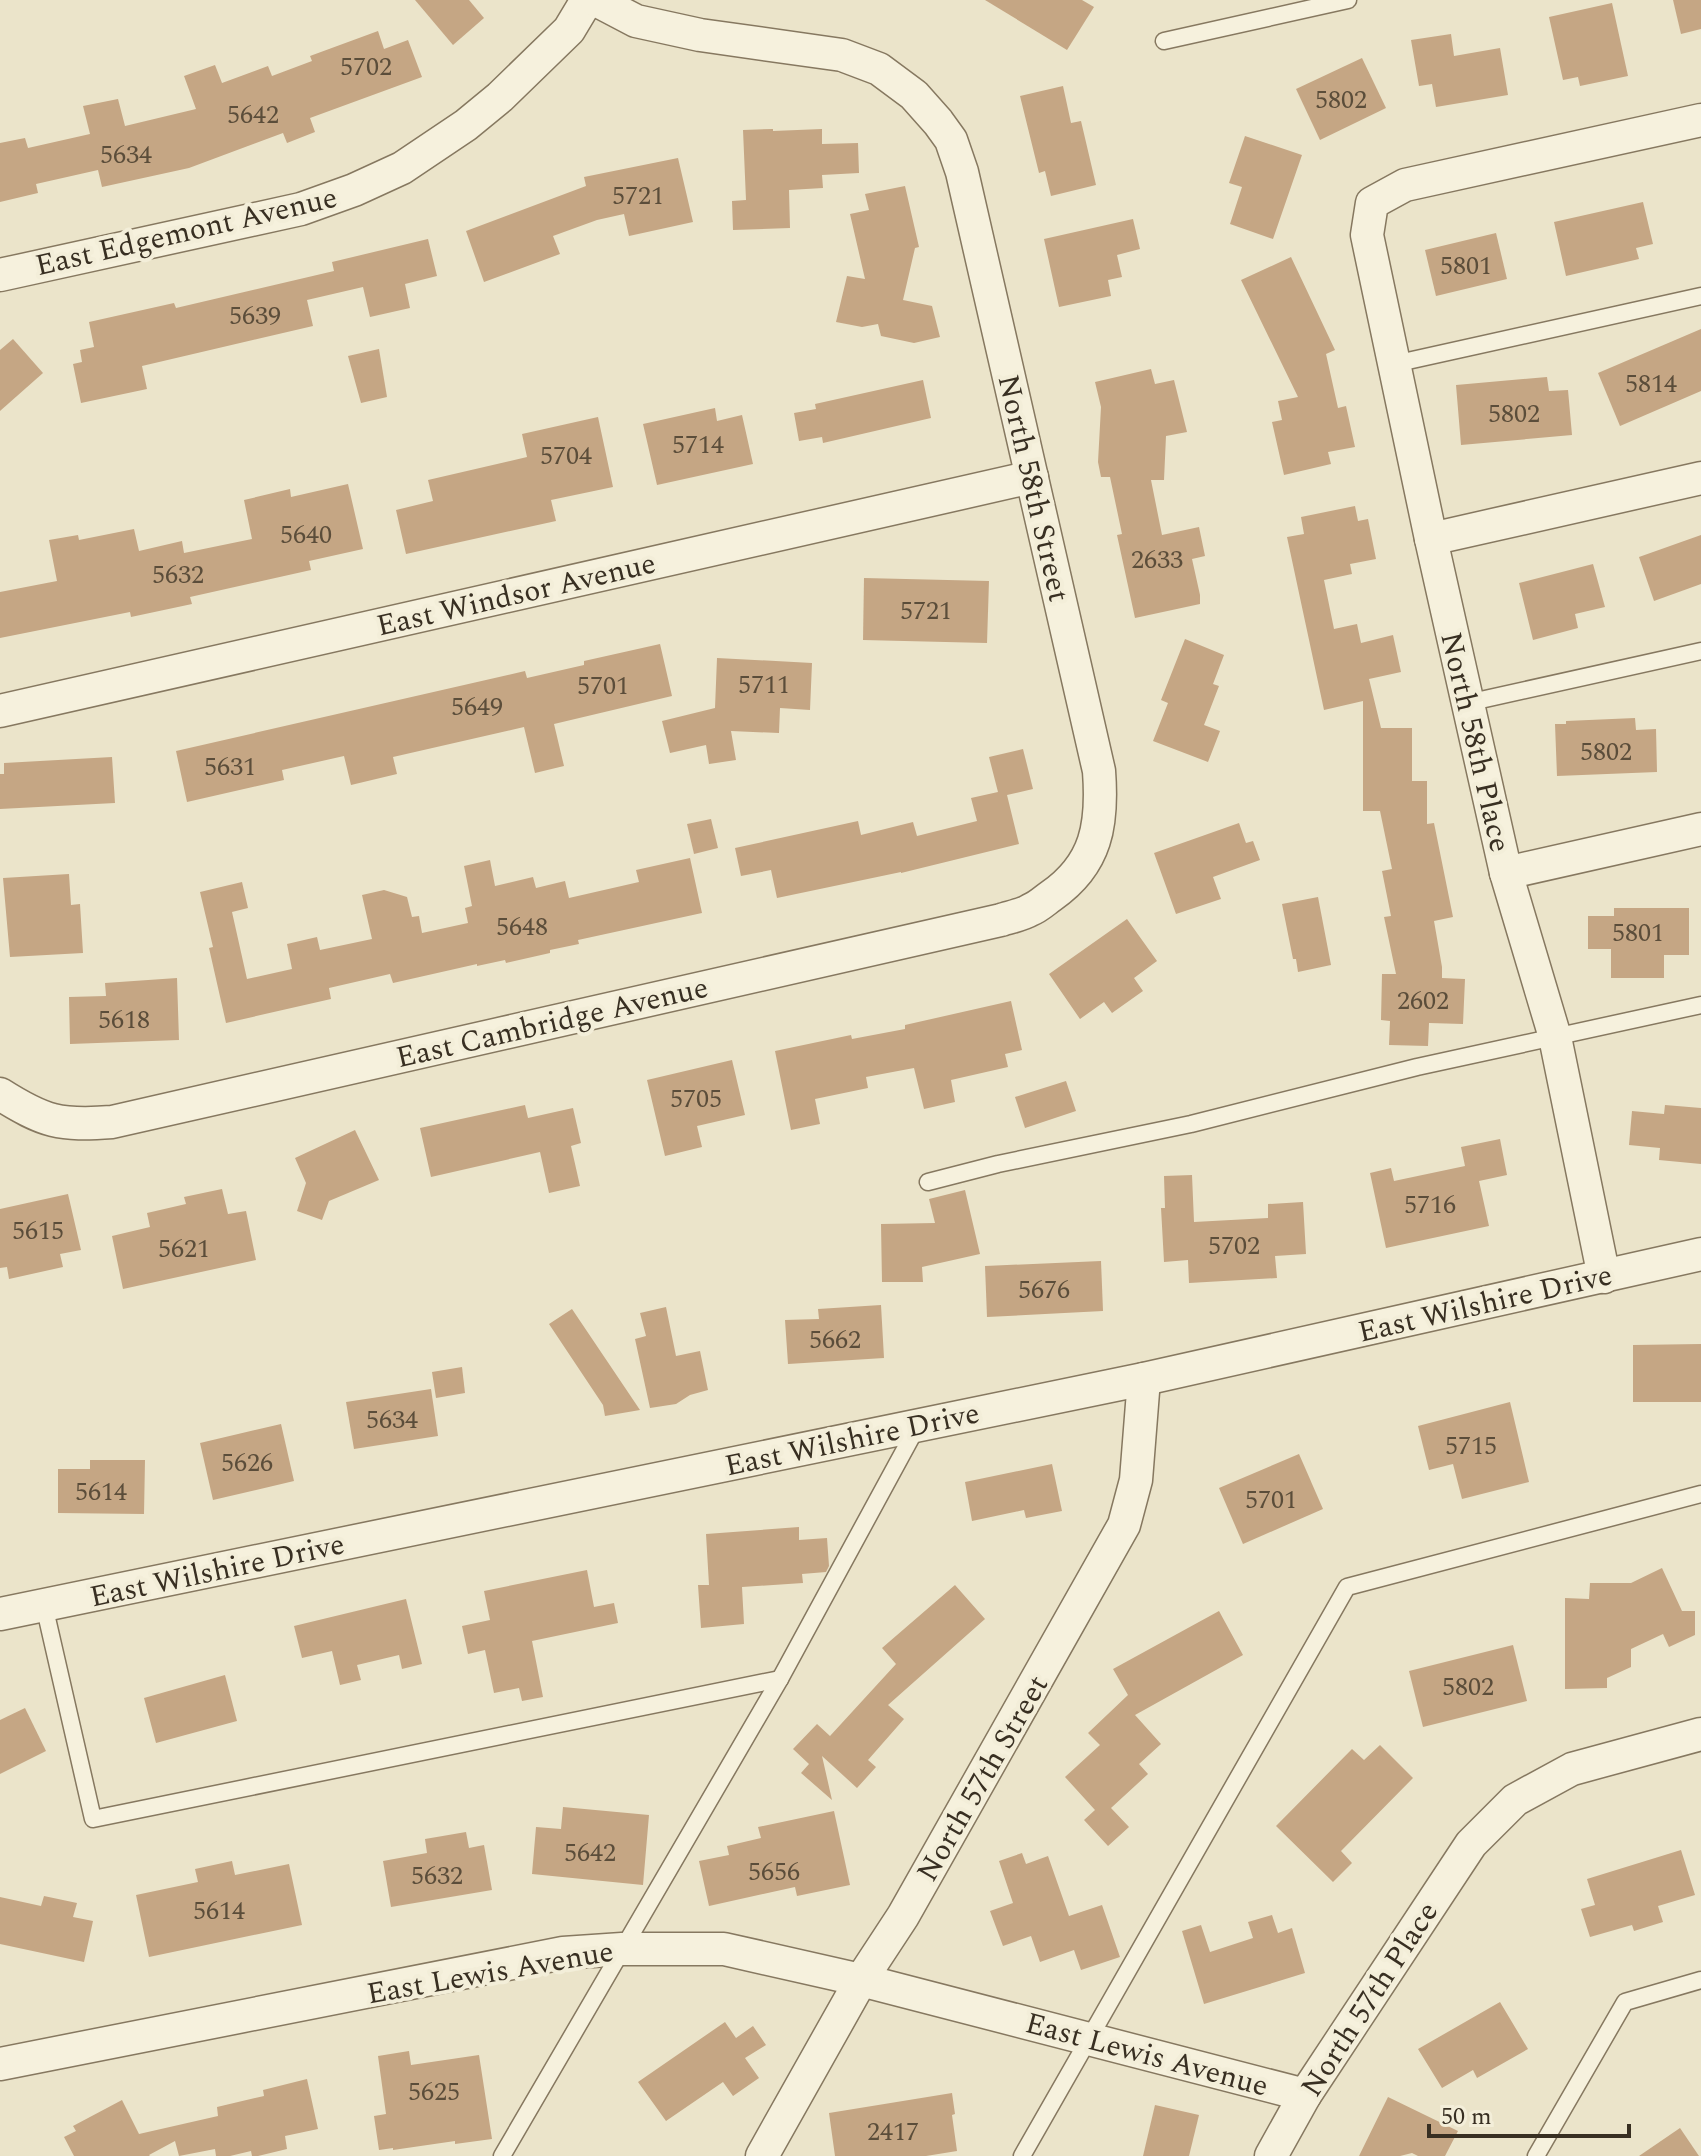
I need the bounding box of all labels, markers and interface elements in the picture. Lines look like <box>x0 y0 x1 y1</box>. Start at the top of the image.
house number: 5702 <box>340 47 392 87</box>
house number: 5802 <box>1315 80 1367 120</box>
house number: 5642 <box>227 95 279 135</box>
house number: 5634 <box>100 135 152 175</box>
street label: East Edgemont Avenue <box>31 175 342 289</box>
house number: 5721 <box>612 176 664 216</box>
house number: 5801 <box>1440 246 1492 286</box>
house number: 5639 <box>229 296 281 336</box>
house number: 5814 <box>1625 364 1677 404</box>
street label: North 58th Street <box>985 370 1082 606</box>
house number: 5802 <box>1488 394 1540 434</box>
house number: 5714 <box>672 425 724 465</box>
house number: 5704 <box>540 436 592 476</box>
house number: 5640 <box>280 515 332 555</box>
street label: East Windsor Avenue <box>372 540 660 649</box>
house number: 2633 <box>1131 540 1183 580</box>
house number: 5632 <box>152 555 204 595</box>
house number: 5721 <box>900 591 952 631</box>
street label: North 58th Place <box>1427 628 1523 857</box>
house number: 5711 <box>738 665 790 705</box>
house number: 5701 <box>577 666 629 706</box>
house number: 5649 <box>451 687 503 727</box>
house number: 5802 <box>1580 732 1632 772</box>
house number: 5631 <box>204 747 256 787</box>
house number: 5648 <box>496 907 548 947</box>
house number: 5801 <box>1612 913 1664 953</box>
street label: East Cambridge Avenue <box>392 965 713 1081</box>
house number: 2602 <box>1397 981 1449 1021</box>
house number: 5618 <box>98 1000 150 1040</box>
house number: 5705 <box>670 1079 722 1119</box>
house number: 5716 <box>1404 1185 1456 1225</box>
house number: 5615 <box>12 1211 64 1251</box>
house number: 5702 <box>1208 1226 1260 1266</box>
house number: 5621 <box>158 1229 210 1269</box>
street label: East Wilshire Drive <box>1354 1252 1617 1356</box>
house number: 5676 <box>1018 1270 1070 1310</box>
house number: 5662 <box>809 1320 861 1360</box>
street label: East Wilshire Drive <box>721 1391 984 1489</box>
house number: 5634 <box>366 1400 418 1440</box>
house number: 5715 <box>1445 1426 1497 1466</box>
house number: 5626 <box>221 1443 273 1483</box>
house number: 5614 <box>75 1472 127 1512</box>
house number: 5701 <box>1245 1480 1297 1520</box>
street label: East Wilshire Drive <box>86 1522 349 1620</box>
street label: North 57th Street <box>905 1667 1061 1890</box>
house number: 5802 <box>1442 1667 1494 1707</box>
house number: 5642 <box>564 1833 616 1873</box>
house number: 5656 <box>748 1852 800 1892</box>
house number: 5632 <box>411 1856 463 1896</box>
house number: 5614 <box>193 1891 245 1931</box>
street label: North 57th Place <box>1289 1893 1450 2106</box>
street label: East Lewis Avenue <box>363 1929 617 2017</box>
street label: East Lewis Avenue <box>1020 2000 1273 2110</box>
house number: 5625 <box>408 2072 460 2112</box>
scale bar <box>1429 2088 1629 2138</box>
text: 50 m <box>1441 2099 1492 2135</box>
house number: 2417 <box>867 2112 919 2152</box>

